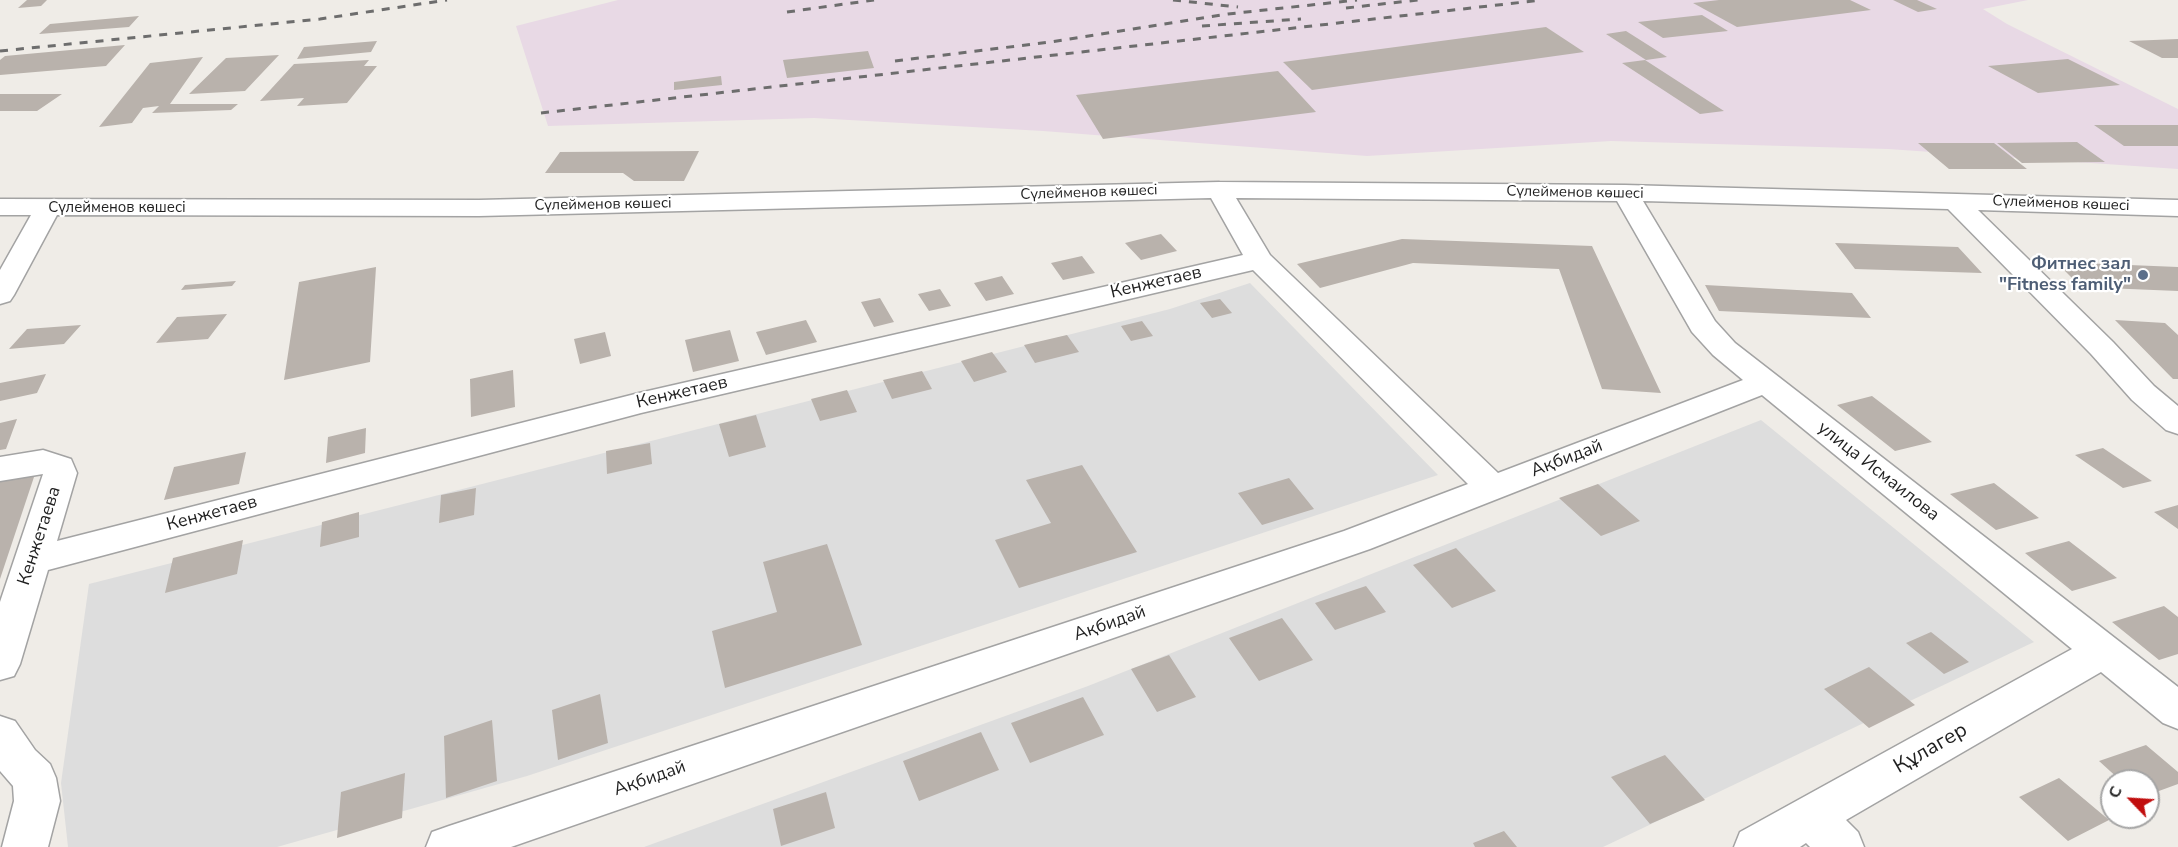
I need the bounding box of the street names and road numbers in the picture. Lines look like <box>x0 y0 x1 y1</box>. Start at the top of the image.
street label: Сүлейменов көшесі <box>1020 182 1158 204</box>
street label: Сүлейменов көшесі <box>1506 183 1644 203</box>
street label: Сүлейменов көшесі <box>1992 193 2130 215</box>
street label: Сүлейменов көшесі <box>534 195 672 215</box>
street label: Сүлейменов көшесі <box>48 199 186 217</box>
street label: Кенжетаев <box>1108 262 1204 304</box>
street label: Кенжетаев <box>634 372 730 414</box>
street label: улица Исмаилова <box>1813 418 1943 526</box>
street label: Ақбидай <box>1528 436 1606 482</box>
street label: Кенжетаева <box>14 484 66 588</box>
street label: Кенжетаев <box>164 492 260 536</box>
street label: Ақбидай <box>1071 602 1149 646</box>
street label: Құлагер <box>1890 718 1972 780</box>
street label: Ақбидай <box>611 757 689 801</box>

